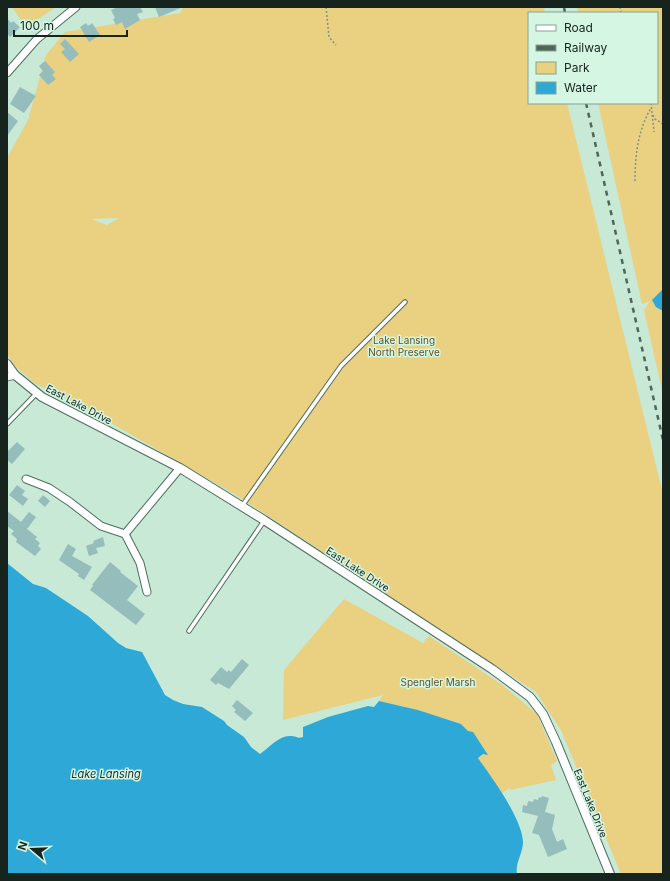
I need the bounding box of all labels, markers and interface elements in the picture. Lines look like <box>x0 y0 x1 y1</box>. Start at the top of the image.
scale bar <box>14 12 127 38</box>
legend <box>528 12 658 104</box>
text: 100 m <box>20 18 54 33</box>
text: Road <box>564 20 593 35</box>
text: Railway <box>564 40 608 55</box>
text: Park <box>564 60 590 75</box>
text: Water <box>564 80 598 95</box>
park label: Lake Lansing North Preserve <box>368 334 440 358</box>
street label: East Lake Drive <box>44 382 114 427</box>
street label: East Lake Drive <box>324 544 392 594</box>
park label: Spengler Marsh <box>401 676 476 688</box>
water label: Lake Lansing <box>71 767 141 781</box>
street label: East Lake Drive <box>572 767 610 839</box>
north arrow <box>12 829 52 869</box>
text: N <box>15 839 31 852</box>

